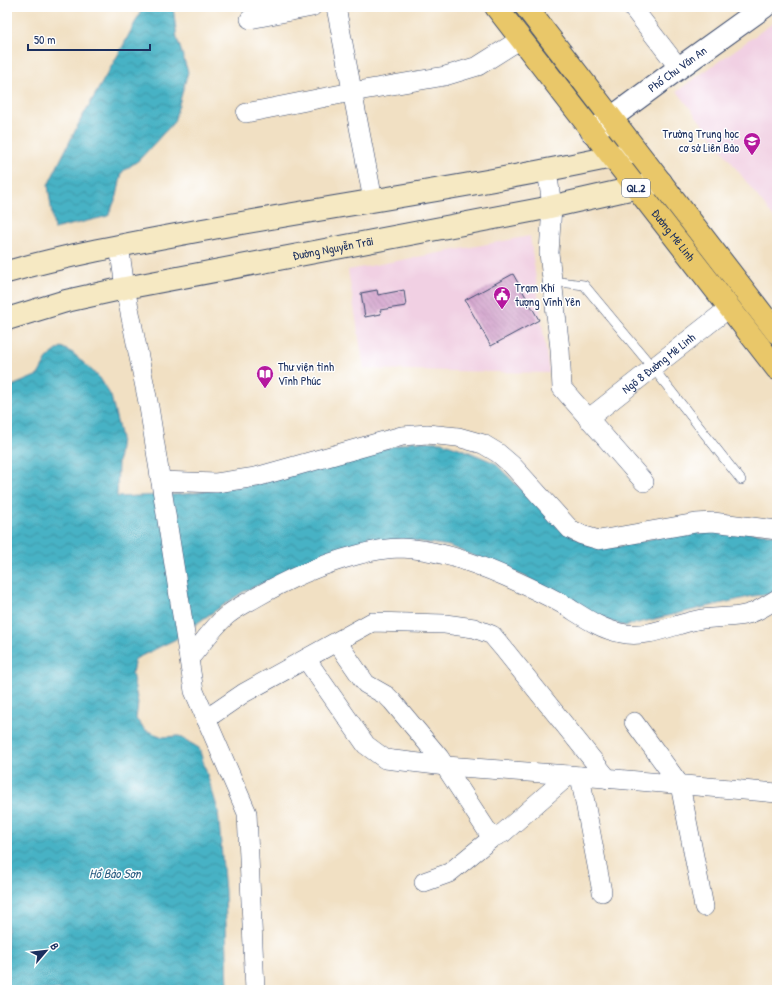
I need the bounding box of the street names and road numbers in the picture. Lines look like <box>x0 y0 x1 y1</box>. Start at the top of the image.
street label: Phố Chu Văn An <box>644 42 710 96</box>
road number: QL.2 <box>622 179 650 197</box>
street label: Đường Mê Linh <box>648 205 699 265</box>
street label: Đường Nguyễn Trãi <box>291 232 375 264</box>
street label: Ngõ 8 Đường Mê Linh <box>618 329 699 397</box>

